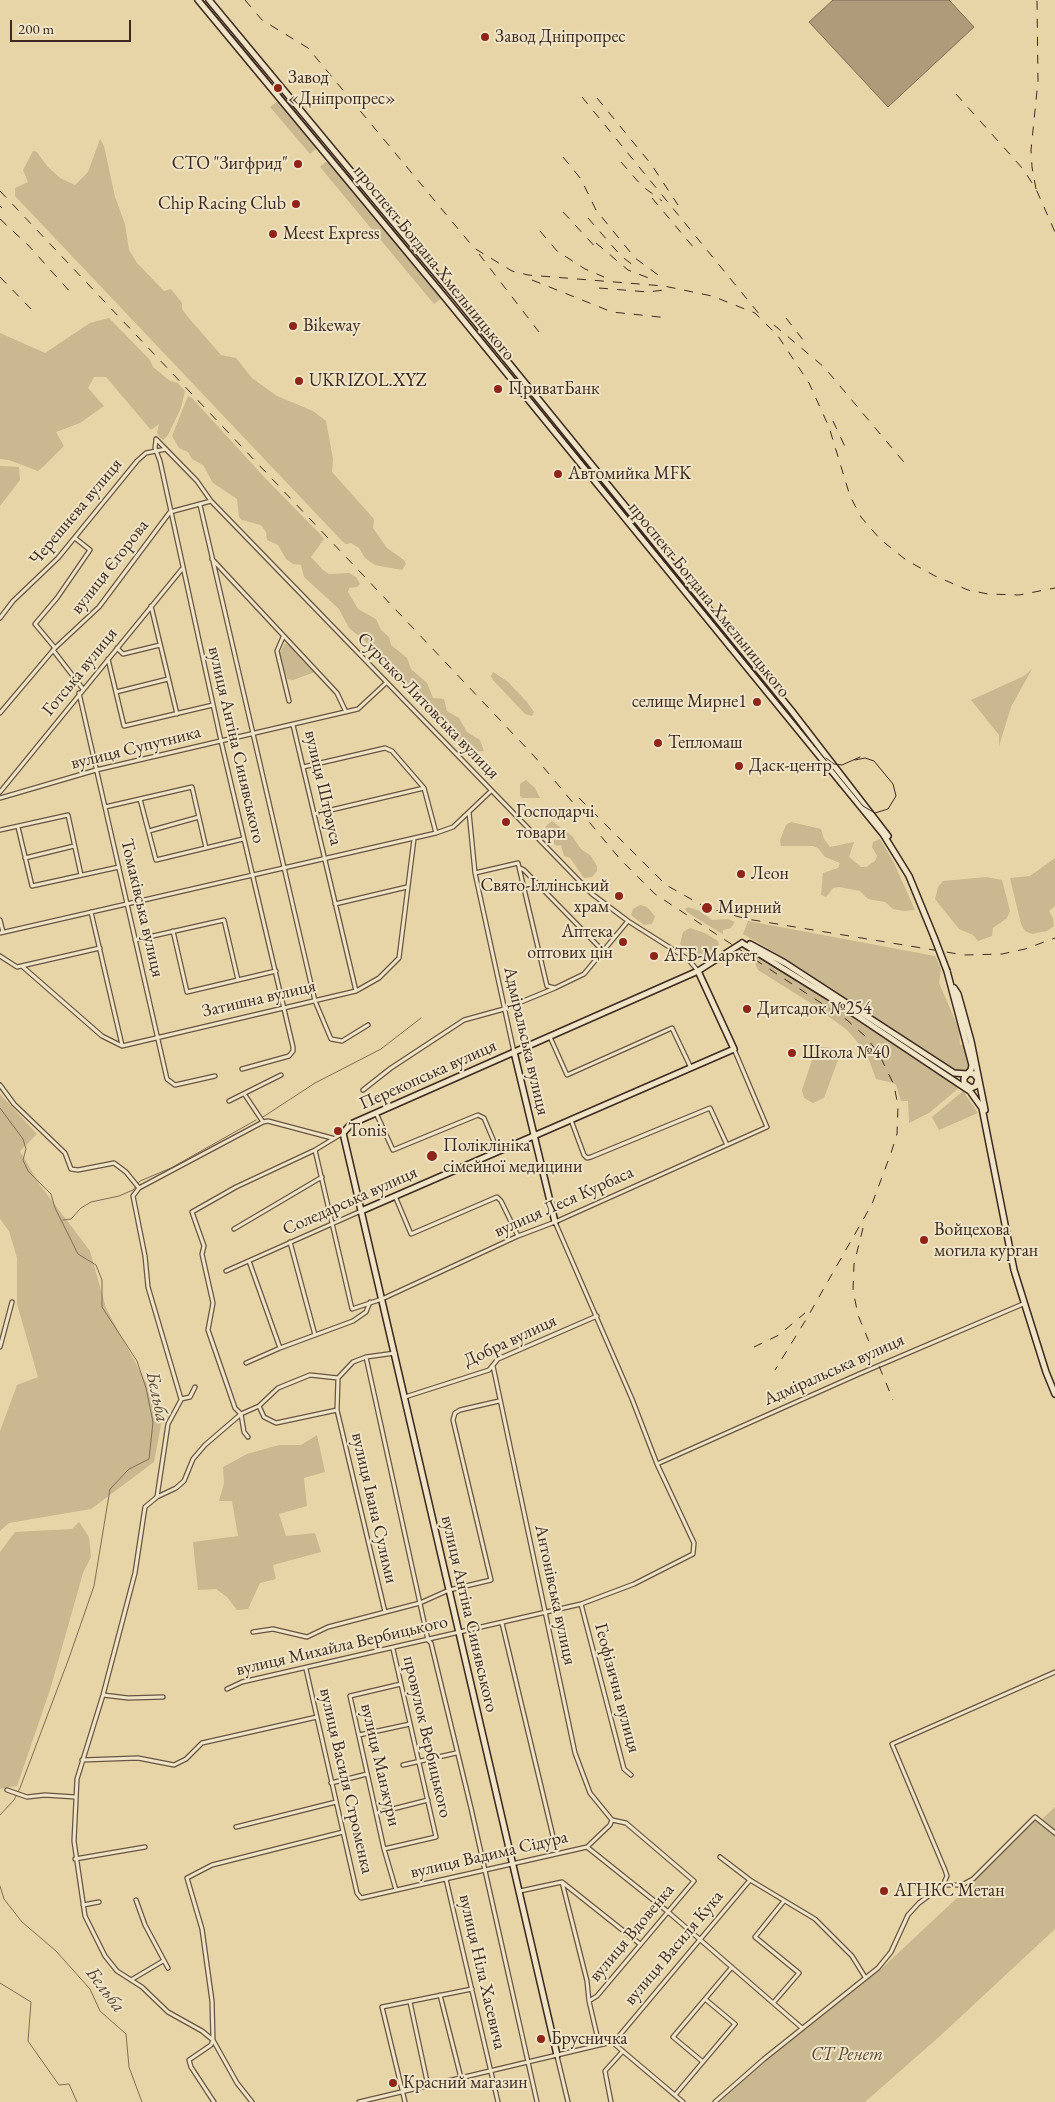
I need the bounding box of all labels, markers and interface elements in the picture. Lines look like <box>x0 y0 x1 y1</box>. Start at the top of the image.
scale bar <box>12 10 134 42</box>
text: 200 m <box>18 19 54 38</box>
place label: Завод Дніпропрес <box>495 26 626 48</box>
marker: Завод Дніпропрес <box>479 31 491 43</box>
place label: Завод «Дніпропрес» <box>288 67 396 110</box>
marker: Завод «Дніпропрес» <box>272 82 284 94</box>
place label: СТО "Зигфрид" <box>172 153 288 175</box>
marker: СТО "Зигфрид" <box>292 158 304 170</box>
street label: проспект Богдана Хмельницького <box>348 161 520 365</box>
place label: Chip Racing Club <box>158 193 286 215</box>
marker: Chip Racing Club <box>290 198 302 210</box>
place label: Meest Express <box>283 223 380 245</box>
marker: Meest Express <box>267 228 279 240</box>
place label: Bikeway <box>303 315 360 337</box>
marker: Bikeway <box>287 320 299 332</box>
place label: UKRIZOL.XYZ <box>309 370 427 392</box>
marker: UKRIZOL.XYZ <box>293 375 305 387</box>
place label: ПриватБанк <box>508 378 600 400</box>
marker: ПриватБанк <box>492 383 504 395</box>
street label: Черешнева вулиця <box>25 454 127 570</box>
place label: Автомийка MFK <box>568 463 691 485</box>
marker: Автомийка MFK <box>552 468 564 480</box>
street label: проспект Богдана Хмельницького <box>623 498 795 702</box>
street label: вулиця Єгорова <box>66 515 154 619</box>
street label: Готська вулиця <box>38 623 122 721</box>
street label: Сурсько-Литовська вулиця <box>352 628 504 784</box>
street label: вулиця Антіна Синявського <box>203 644 269 846</box>
place label: селище Мирне1 <box>632 691 747 713</box>
marker: селище Мирне1 <box>751 696 763 708</box>
street label: вулиця Супутника <box>69 721 203 775</box>
street label: вулиця Штрауса <box>299 728 347 848</box>
place label: Тепломаш <box>668 732 743 754</box>
marker: Тепломаш <box>652 737 664 749</box>
place label: Даск-центр <box>749 755 832 777</box>
marker: Даск-центр <box>733 760 745 772</box>
place label: Господарчі товари <box>516 801 594 844</box>
marker: Господарчі товари <box>500 816 512 828</box>
street label: Томаківська вулиця <box>116 837 168 979</box>
place label: Леон <box>751 863 789 885</box>
marker: Леон <box>735 868 747 880</box>
place label: Свято-Іллінський храм <box>481 875 609 918</box>
marker: Свято-Іллінський храм <box>613 890 625 902</box>
place label: Мирний <box>718 897 781 919</box>
marker: Мирний <box>700 901 714 915</box>
place label: Аптека оптових цін <box>527 921 613 964</box>
marker: Аптека оптових цін <box>617 936 629 948</box>
place label: АТБ-Маркет <box>664 945 757 967</box>
marker: АТБ-Маркет <box>648 950 660 962</box>
street label: Адміральська вулиця <box>498 965 554 1117</box>
street label: Затишна вулиця <box>200 975 318 1023</box>
place label: Дитсадок №254 <box>757 998 872 1020</box>
marker: Дитсадок №254 <box>741 1003 753 1015</box>
street label: Перекопська вулиця <box>356 1035 500 1115</box>
place label: Школа №40 <box>802 1042 890 1064</box>
marker: Школа №40 <box>786 1047 798 1059</box>
place label: Tonis <box>348 1120 387 1142</box>
marker: Tonis <box>332 1125 344 1137</box>
place label: Поліклініка сімейної медицини <box>443 1135 582 1178</box>
marker: Поліклініка сімейної медицини <box>425 1149 439 1163</box>
street label: Соледарська вулиця <box>279 1162 421 1240</box>
street label: вулиця Леся Курбаса <box>491 1162 637 1242</box>
place label: Войцехова могила курган <box>934 1219 1038 1262</box>
marker: Войцехова могила курган <box>918 1234 930 1246</box>
street label: Добра вулиця <box>460 1310 560 1372</box>
street label: Адміральська вулиця <box>760 1329 908 1411</box>
water label: Бельба <box>141 1370 173 1424</box>
street label: вулиця Івана Сулими <box>346 1431 402 1585</box>
street label: вулиця Антіна Синявського <box>436 1513 502 1715</box>
street label: Антонівська вулиця <box>530 1523 580 1667</box>
street label: вулиця Михайла Вербицького <box>234 1611 450 1681</box>
street label: Геофізична вулиця <box>589 1621 645 1755</box>
street label: провулок Вербицького <box>398 1654 456 1820</box>
street label: вулиця Василя Строменка <box>314 1686 378 1876</box>
street label: вулиця Манжури <box>355 1701 405 1829</box>
street label: вулиця Вадима Сідура <box>408 1826 570 1884</box>
street label: вулиця Вдовенка <box>585 1880 679 1986</box>
place label: АГНКС Метан <box>894 1880 1005 1902</box>
marker: АГНКС Метан <box>878 1885 890 1897</box>
street label: вулиця Василя Кука <box>620 1886 728 2010</box>
street label: вулиця Ніла Хасевича <box>454 1892 510 2052</box>
water label: Бельба <box>80 1963 130 2017</box>
place label: Брусничка <box>551 2028 627 2050</box>
marker: Брусничка <box>535 2033 547 2045</box>
park label: СТ Ренет <box>811 2044 883 2066</box>
place label: Красний магазин <box>403 2072 528 2094</box>
marker: Красний магазин <box>387 2077 399 2089</box>

